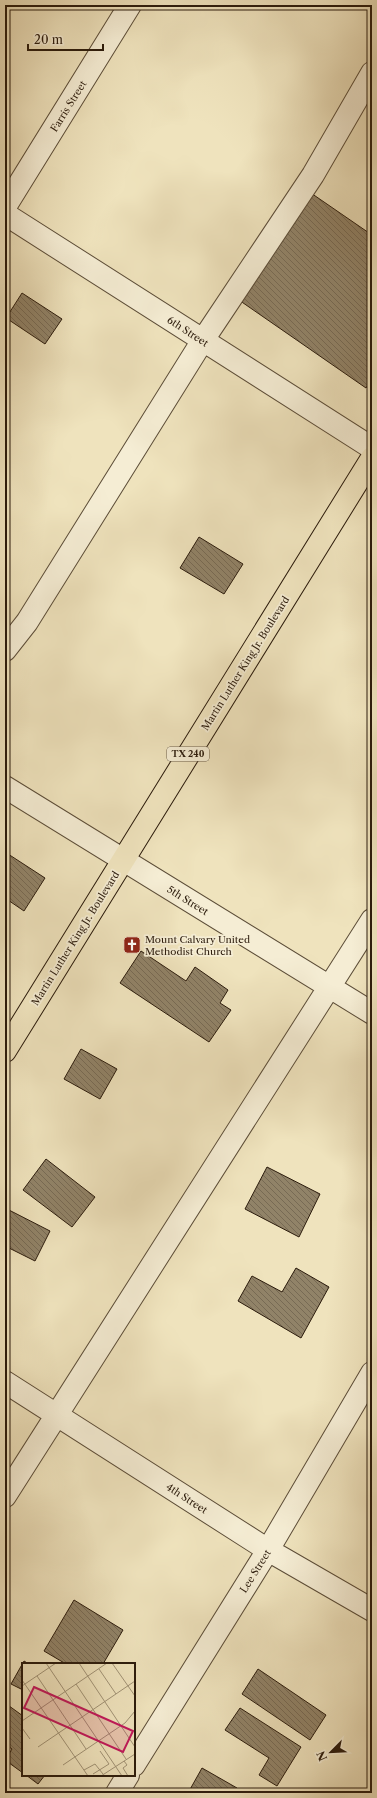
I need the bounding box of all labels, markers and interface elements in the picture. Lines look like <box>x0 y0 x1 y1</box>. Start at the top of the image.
scale bar <box>28 26 103 52</box>
text: 20 m <box>34 32 63 47</box>
street label: Farris Street <box>47 78 90 134</box>
street label: 6th Street <box>165 313 211 350</box>
street label: Martin Luther King Jr. Boulevard <box>199 594 292 733</box>
road number: TX 240 <box>167 747 209 761</box>
street label: Martin Luther King Jr. Boulevard <box>29 869 122 1008</box>
street label: 5th Street <box>165 883 211 918</box>
place label: Mount Calvary United Methodist Church <box>145 933 250 958</box>
church icon: Mount Calvary United Methodist Church <box>122 935 142 955</box>
street label: 4th Street <box>164 1480 210 1517</box>
street label: Lee Street <box>237 1547 274 1595</box>
inset map <box>22 1663 135 1776</box>
north arrow <box>311 1732 351 1772</box>
text: N <box>313 1748 330 1763</box>

